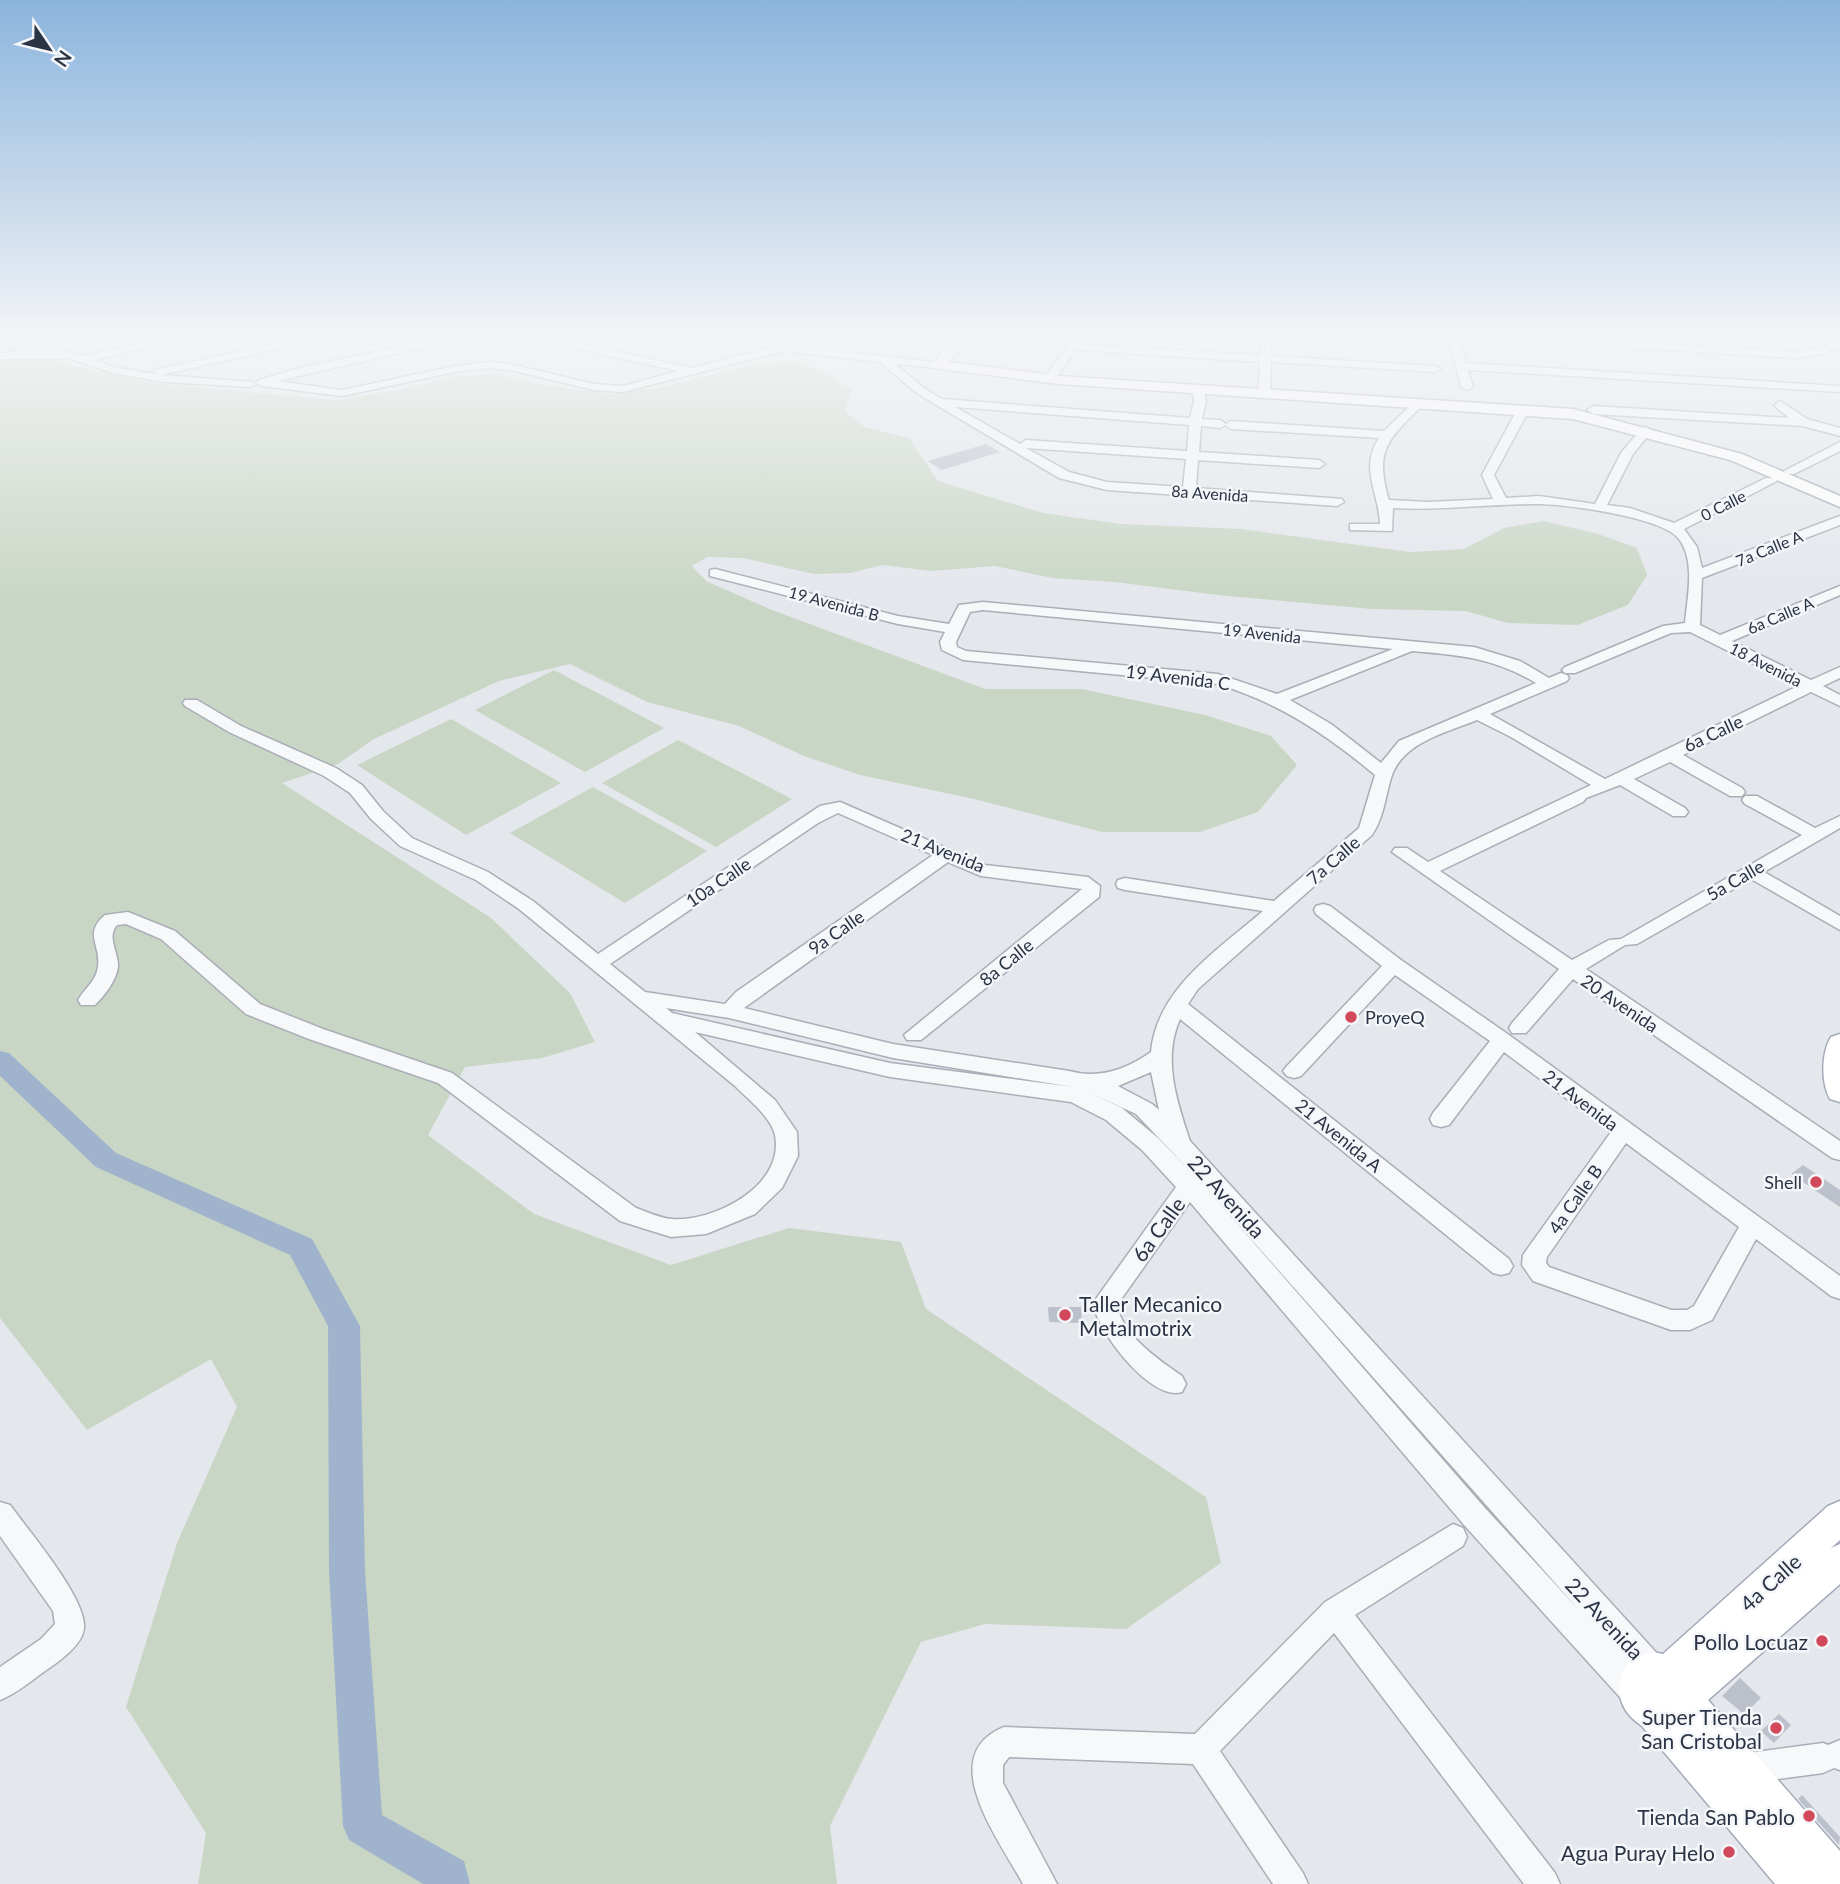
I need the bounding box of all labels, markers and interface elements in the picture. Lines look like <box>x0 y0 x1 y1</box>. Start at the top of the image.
north arrow <box>14 14 84 84</box>
text: N <box>50 46 77 72</box>
street label: 8a Avenida <box>1171 481 1249 505</box>
street label: 0 Calle <box>1697 486 1749 524</box>
street label: 7a Calle A <box>1733 526 1805 570</box>
street label: 19 Avenida B <box>787 582 881 624</box>
street label: 6a Calle A <box>1744 592 1816 637</box>
street label: 19 Avenida <box>1222 619 1302 647</box>
street label: 18 Avenida <box>1727 638 1805 690</box>
street label: 19 Avenida C <box>1125 660 1231 694</box>
street label: 6a Calle <box>1680 710 1746 756</box>
street label: 21 Avenida <box>898 823 988 877</box>
street label: 7a Calle <box>1302 831 1364 889</box>
street label: 10a Calle <box>681 852 755 912</box>
street label: 5a Calle <box>1702 855 1768 905</box>
street label: 9a Calle <box>804 905 868 959</box>
street label: 8a Calle <box>975 934 1037 990</box>
street label: 20 Avenida <box>1577 969 1663 1037</box>
place label: ProyeQ <box>1365 1006 1425 1028</box>
marker: ProyeQ <box>1343 1009 1359 1025</box>
street label: 21 Avenida <box>1539 1065 1623 1135</box>
street label: 21 Avenida A <box>1291 1094 1387 1177</box>
street label: 22 Avenida <box>1183 1149 1271 1243</box>
street label: 4a Calle B <box>1543 1160 1607 1238</box>
place label: Shell <box>1764 1171 1802 1193</box>
marker: Shell <box>1808 1174 1824 1190</box>
street label: 6a Calle <box>1126 1192 1190 1266</box>
place label: Taller Mecanico Metalmotrix <box>1079 1291 1222 1340</box>
marker: Taller Mecanico Metalmotrix <box>1057 1307 1073 1323</box>
street label: 4a Calle <box>1734 1548 1806 1616</box>
street label: 22 Avenida <box>1561 1572 1649 1664</box>
place label: Pollo Locuaz <box>1693 1629 1808 1654</box>
marker: Pollo Locuaz <box>1814 1633 1830 1649</box>
place label: Super Tienda San Cristobal <box>1641 1704 1762 1753</box>
marker: Super Tienda San Cristobal <box>1768 1720 1784 1736</box>
place label: Tienda San Pablo <box>1637 1804 1795 1829</box>
marker: Tienda San Pablo <box>1801 1808 1817 1824</box>
place label: Agua Puray Helo <box>1561 1840 1715 1865</box>
marker: Agua Puray Helo <box>1721 1844 1737 1860</box>

